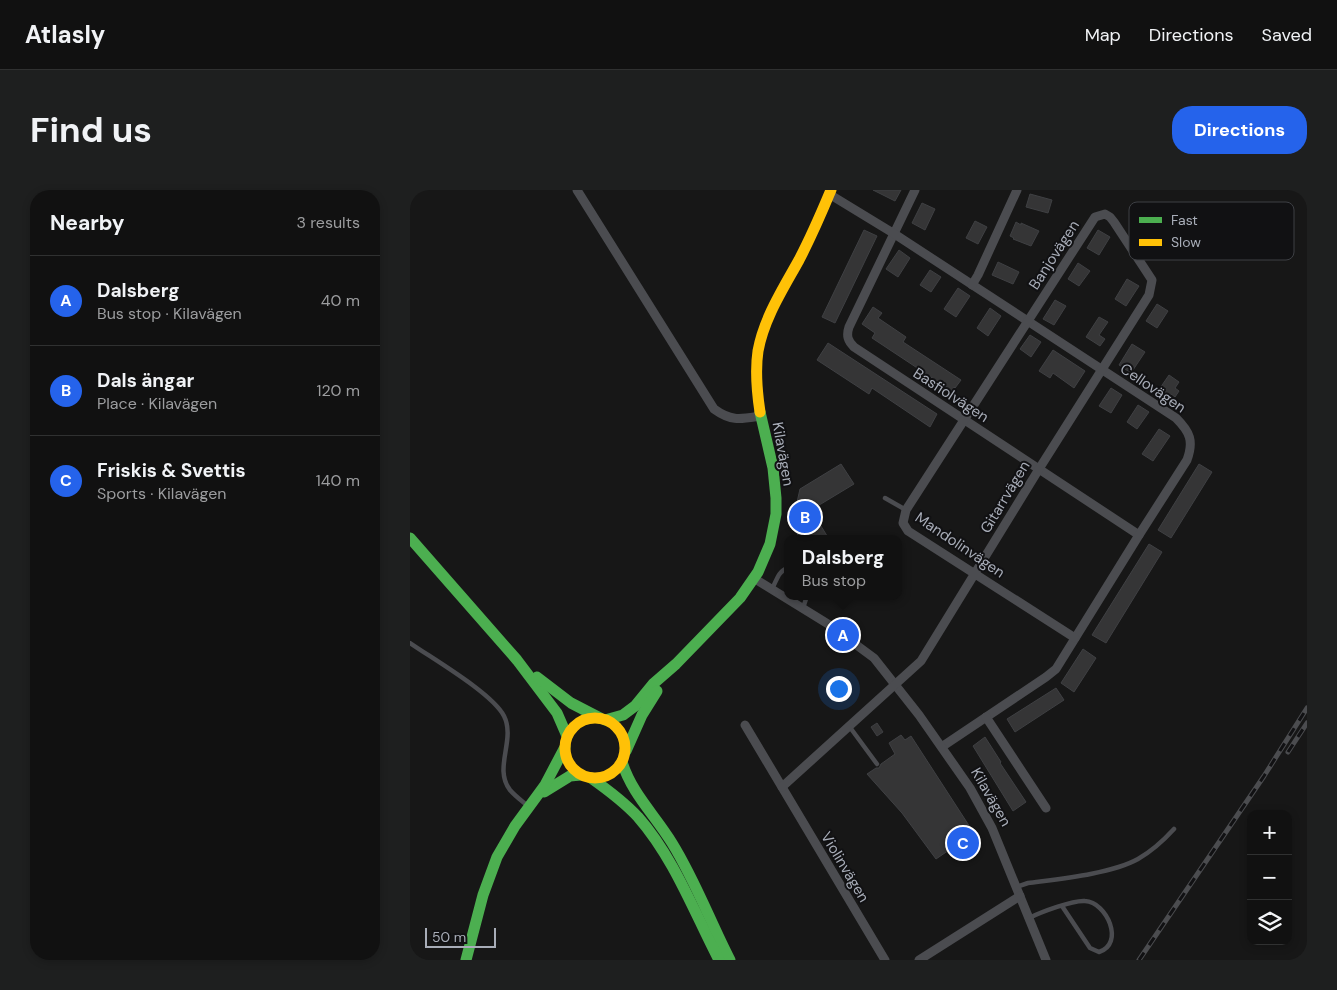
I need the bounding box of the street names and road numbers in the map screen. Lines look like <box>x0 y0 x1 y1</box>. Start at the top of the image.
street label: Banjovägen <box>1024 216 1084 294</box>
street label: Cellovägen <box>1116 359 1190 417</box>
street label: Basfiolvägen <box>909 363 993 427</box>
street label: Kilavägen <box>768 421 798 487</box>
street label: Gitarrvägen <box>976 457 1034 537</box>
street label: Mandolinvägen <box>911 508 1009 582</box>
street label: Kilavägen <box>966 764 1016 830</box>
street label: Violinvägen <box>816 828 874 906</box>

